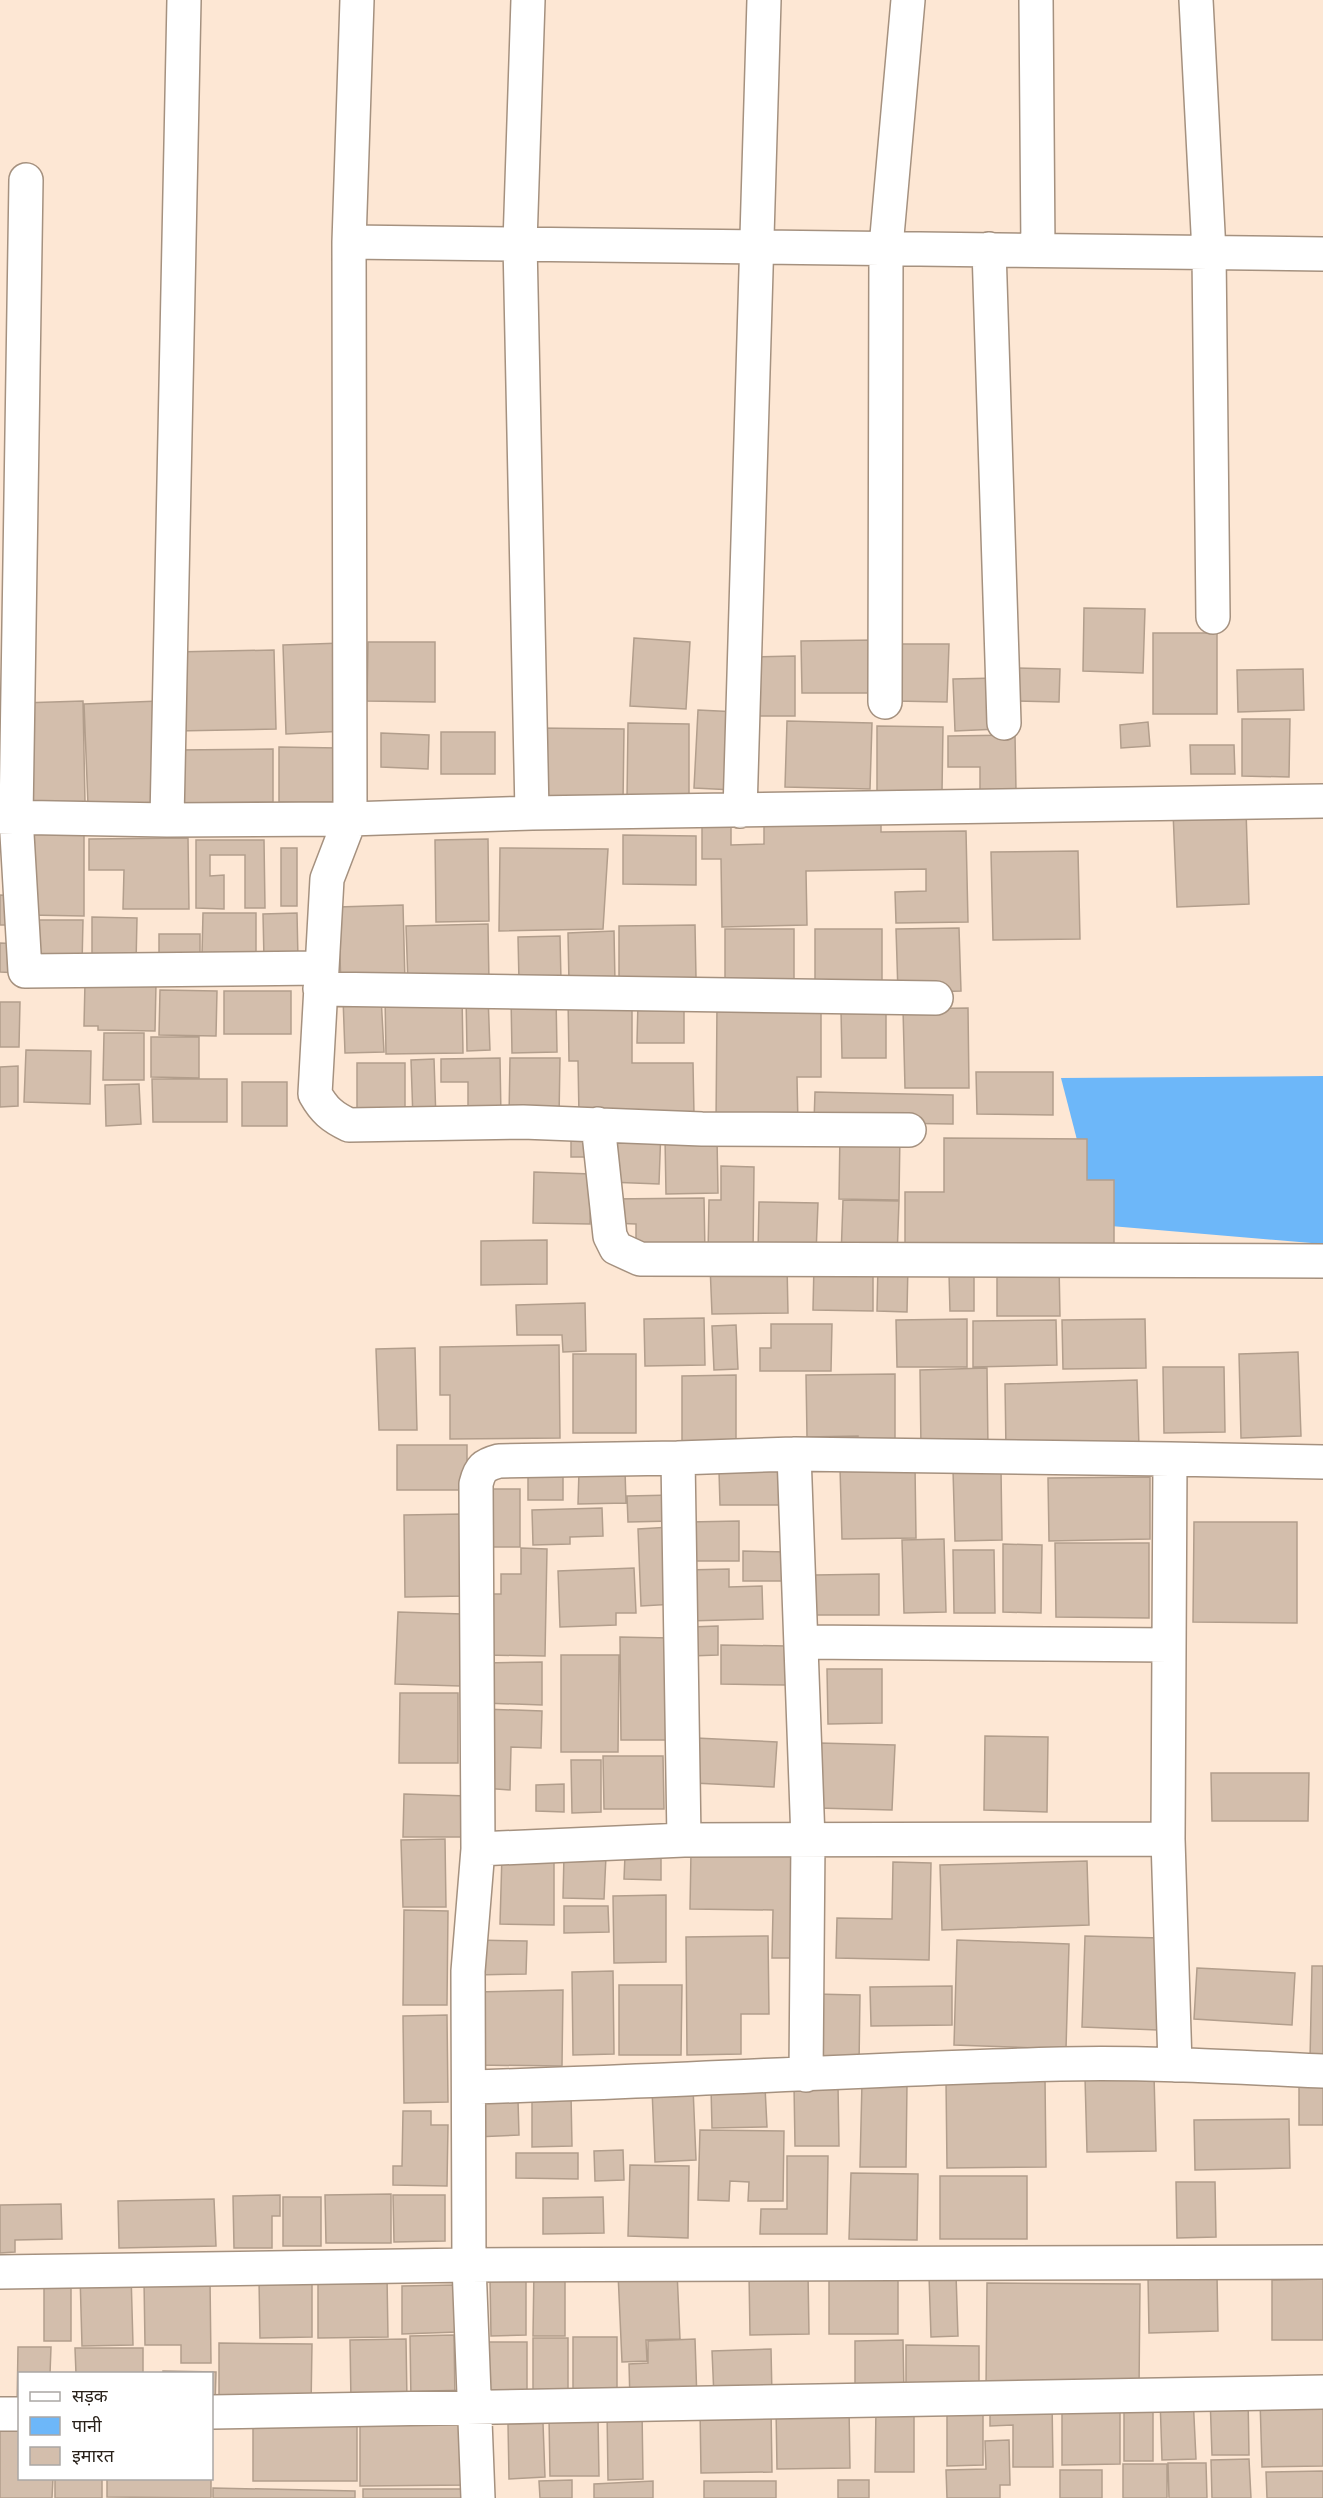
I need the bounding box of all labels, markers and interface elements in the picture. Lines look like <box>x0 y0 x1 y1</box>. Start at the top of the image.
legend <box>18 2372 213 2480</box>
text: सड़क <box>72 2383 109 2409</box>
text: पानी <box>72 2413 102 2439</box>
text: इमारत <box>72 2443 115 2469</box>

